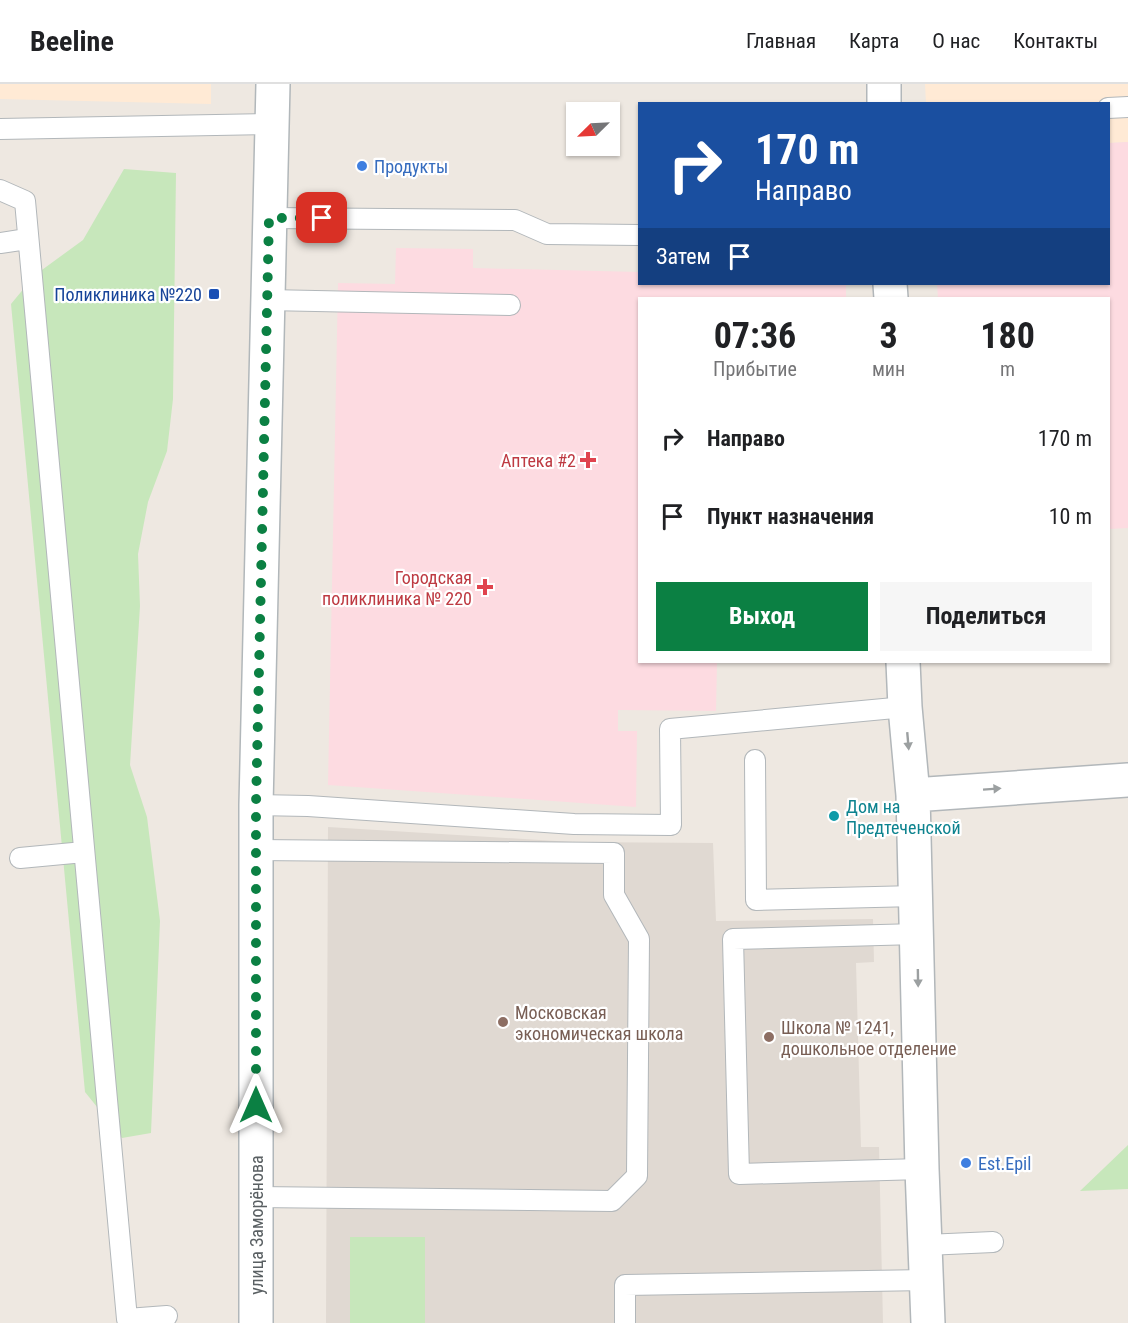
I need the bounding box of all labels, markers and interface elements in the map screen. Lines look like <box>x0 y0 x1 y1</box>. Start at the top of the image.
text: Beeline <box>30 25 114 58</box>
text: Главная <box>746 29 816 53</box>
text: Карта <box>849 29 899 53</box>
text: О нас <box>932 29 980 53</box>
text: Контакты <box>1013 29 1098 53</box>
north arrow <box>566 102 620 156</box>
map controls <box>566 102 620 156</box>
text: 170 m <box>755 125 860 174</box>
icon: right <box>656 126 734 204</box>
place label: Продукты <box>374 156 448 177</box>
marker: Продукты <box>355 159 369 173</box>
text: Направо <box>755 175 852 207</box>
pin <box>296 192 347 243</box>
icon: arrive <box>305 201 338 234</box>
icon: arrive <box>723 240 756 273</box>
text: Затем <box>656 244 711 269</box>
place label: Поликлиника №220 <box>54 284 202 305</box>
marker: Поликлиника №220 <box>207 287 221 301</box>
text: 07:36 <box>714 315 796 357</box>
text: 3 <box>879 315 898 357</box>
text: 180 <box>980 315 1035 357</box>
text: Прибытие <box>713 357 797 381</box>
text: мин <box>872 357 905 381</box>
text: m <box>1000 357 1015 381</box>
icon: right <box>656 422 689 455</box>
text: Направо <box>707 426 785 451</box>
text: 170 m <box>1038 426 1092 451</box>
place label: Аптека #2 <box>501 450 576 471</box>
marker: Аптека #2 <box>581 453 595 467</box>
icon: arrive <box>656 500 689 533</box>
text: Пункт назначения <box>707 504 874 529</box>
text: 10 m <box>1049 504 1092 529</box>
place label: Городская поликлиника № 220 <box>322 567 472 609</box>
marker: Городская поликлиника № 220 <box>476 578 494 596</box>
button: Выход <box>656 582 868 651</box>
button: Поделиться <box>880 582 1092 651</box>
one-way arrow <box>903 731 913 750</box>
one-way arrow <box>983 784 1002 794</box>
place label: Дом на Предтеченской <box>846 796 961 838</box>
marker: Дом на Предтеченской <box>827 809 841 823</box>
one-way arrow <box>913 968 923 987</box>
place label: Московская экономическая школа <box>515 1002 683 1044</box>
marker: Московская экономическая школа <box>496 1015 510 1029</box>
place label: Школа № 1241, дошкольное отделение <box>781 1017 957 1059</box>
marker: Школа № 1241, дошкольное отделение <box>762 1030 776 1044</box>
position arrow <box>224 1073 288 1137</box>
place label: Est.Epil <box>978 1153 1031 1174</box>
street label: улица Заморёнова <box>246 1155 267 1295</box>
marker: Est.Epil <box>959 1156 973 1170</box>

